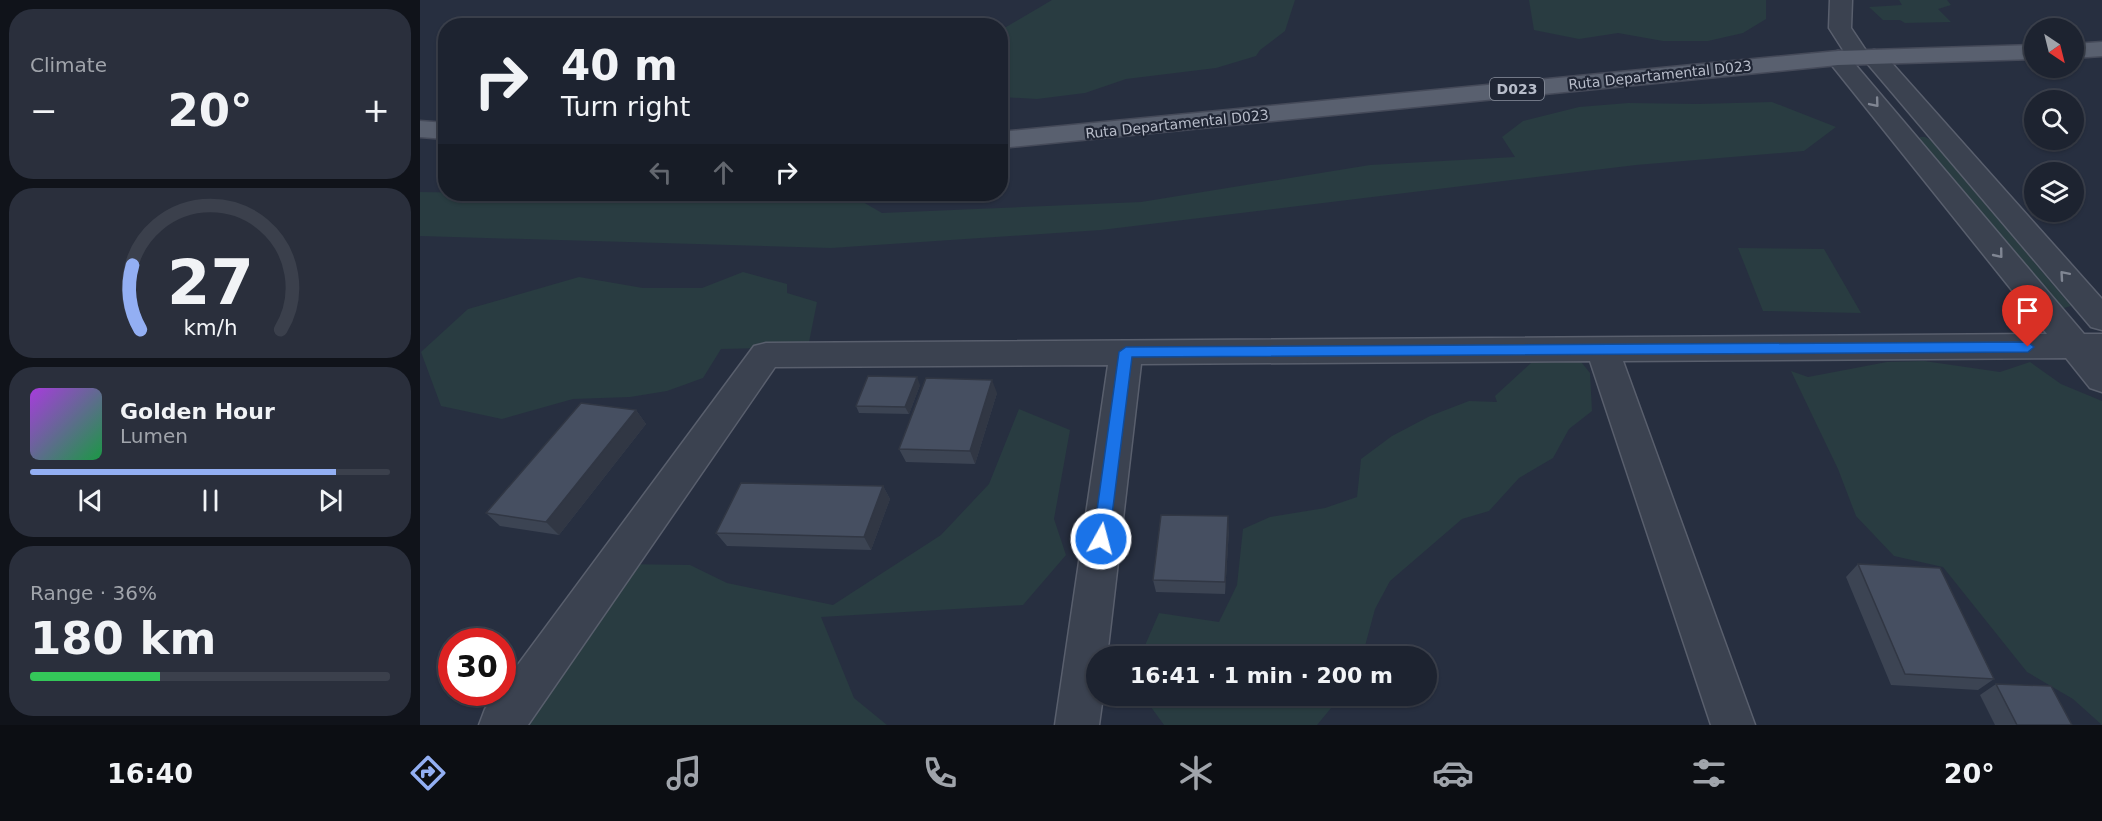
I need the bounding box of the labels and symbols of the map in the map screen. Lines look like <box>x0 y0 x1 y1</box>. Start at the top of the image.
north arrow <box>2024 18 2084 78</box>
street label: Ruta Departamental D023 <box>1568 57 1752 93</box>
road number: D023 <box>1490 78 1544 100</box>
one-way arrow <box>1868 96 1879 107</box>
street label: Ruta Departamental D023 <box>1085 106 1269 142</box>
one-way arrow <box>1992 247 2003 258</box>
one-way arrow <box>2060 271 2071 282</box>
pin <box>2002 285 2053 347</box>
position arrow <box>1069 507 1133 571</box>
speed limit sign: 30 <box>438 628 516 706</box>

